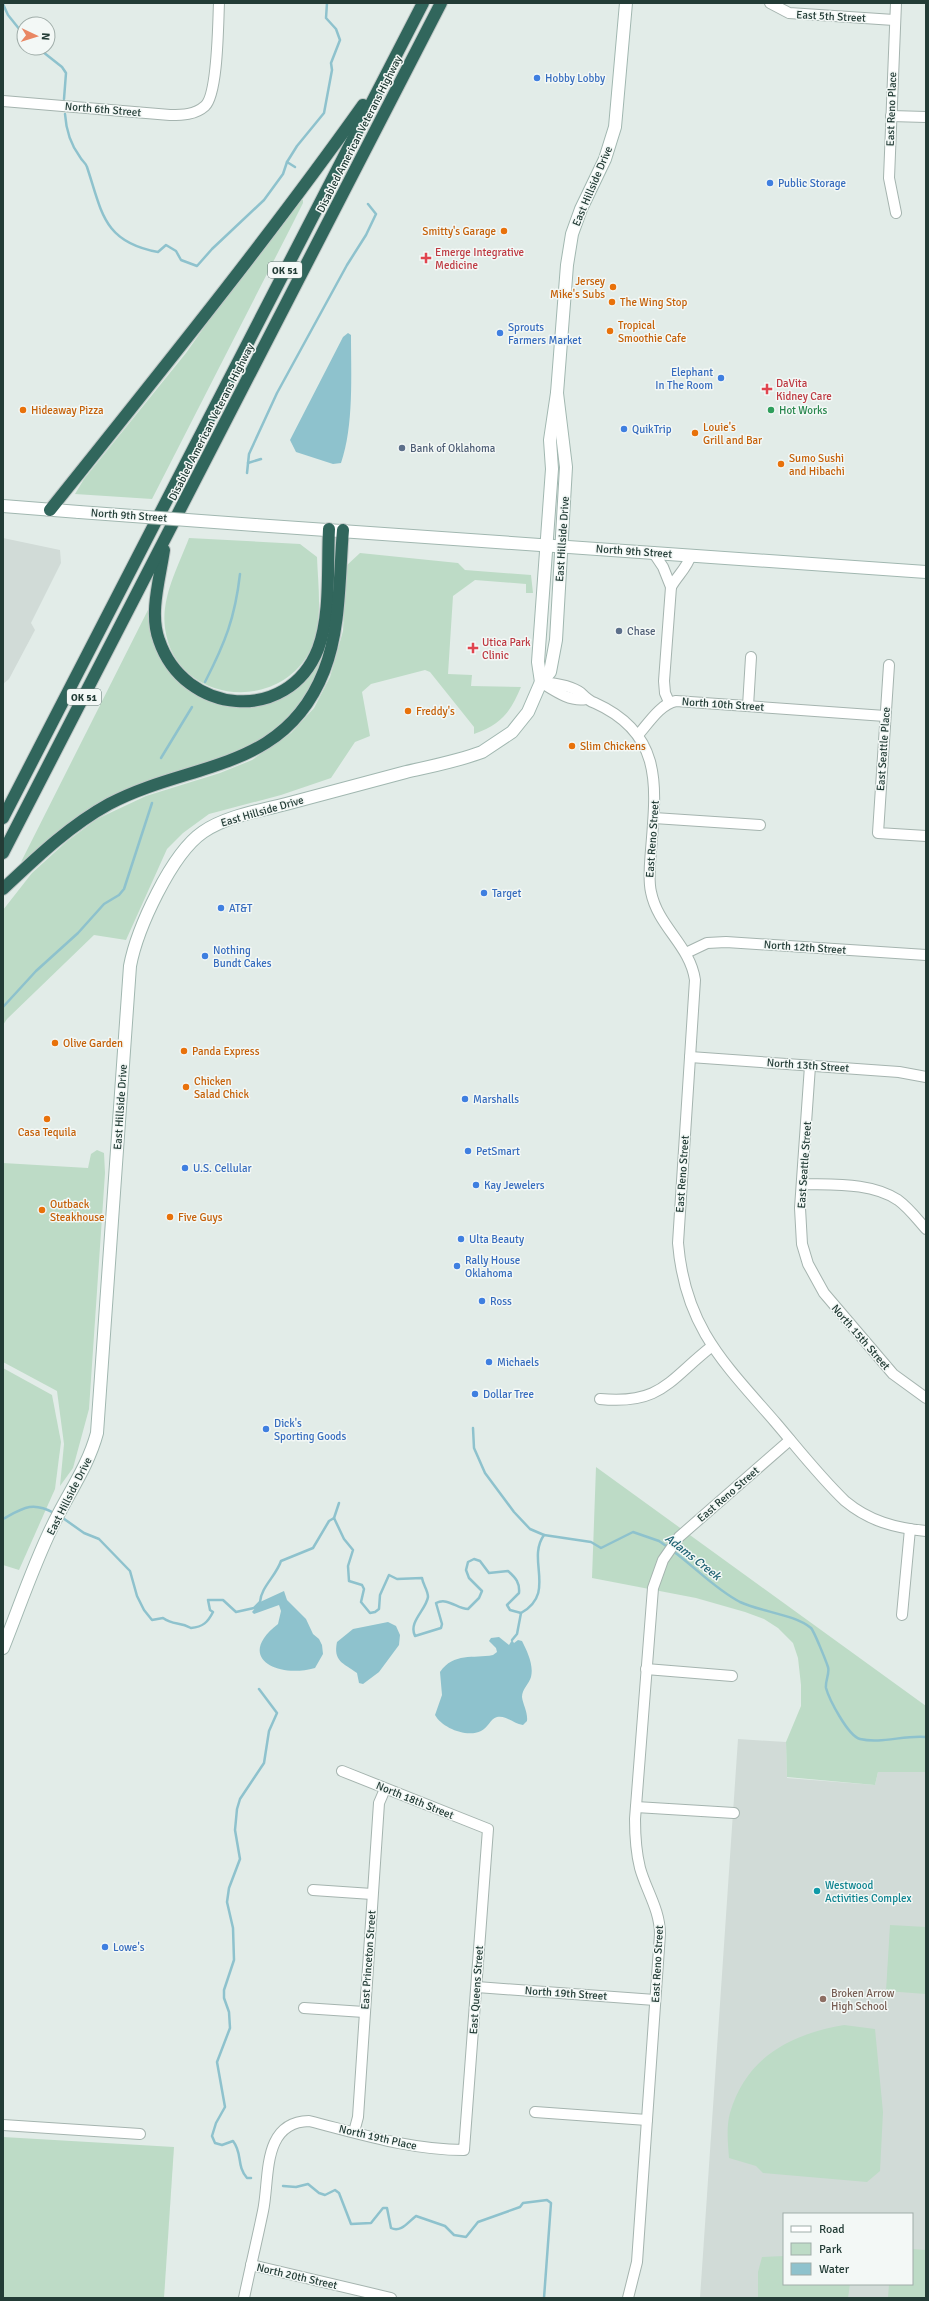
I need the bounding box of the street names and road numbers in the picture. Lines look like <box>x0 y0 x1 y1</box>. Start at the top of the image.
street label: East 5th Street <box>796 8 866 25</box>
street label: Disabled American Veterans Highway <box>314 53 405 215</box>
street label: East Reno Place <box>884 72 899 147</box>
street label: North 6th Street <box>64 100 142 119</box>
street label: East Hillside Drive <box>570 144 615 228</box>
road number: OK 51 <box>268 262 302 278</box>
street label: Disabled American Veterans Highway <box>166 341 257 503</box>
street label: East Hillside Drive <box>553 496 572 582</box>
street label: North 9th Street <box>90 506 168 525</box>
street label: North 9th Street <box>595 542 673 561</box>
road number: OK 51 <box>67 689 101 705</box>
street label: North 10th Street <box>681 695 765 714</box>
street label: East Seattle Place <box>874 707 893 792</box>
street label: East Hillside Drive <box>219 793 305 830</box>
street label: East Reno Street <box>643 800 662 878</box>
street label: North 12th Street <box>763 938 847 957</box>
street label: North 13th Street <box>766 1056 850 1075</box>
street label: East Hillside Drive <box>111 1064 130 1150</box>
street label: East Seattle Street <box>795 1121 814 1209</box>
street label: East Reno Street <box>673 1135 692 1213</box>
street label: North 15th Street <box>829 1302 893 1373</box>
street label: East Hillside Drive <box>44 1455 95 1537</box>
street label: East Reno Street <box>695 1464 762 1525</box>
street label: North 18th Street <box>374 1779 456 1822</box>
street label: East Princeton Street <box>359 1910 378 2010</box>
street label: East Reno Street <box>649 1925 666 2003</box>
street label: East Queens Street <box>467 1945 486 2035</box>
street label: North 19th Street <box>524 1984 608 2003</box>
street label: North 19th Place <box>338 2122 418 2153</box>
street label: North 20th Street <box>255 2261 339 2292</box>

